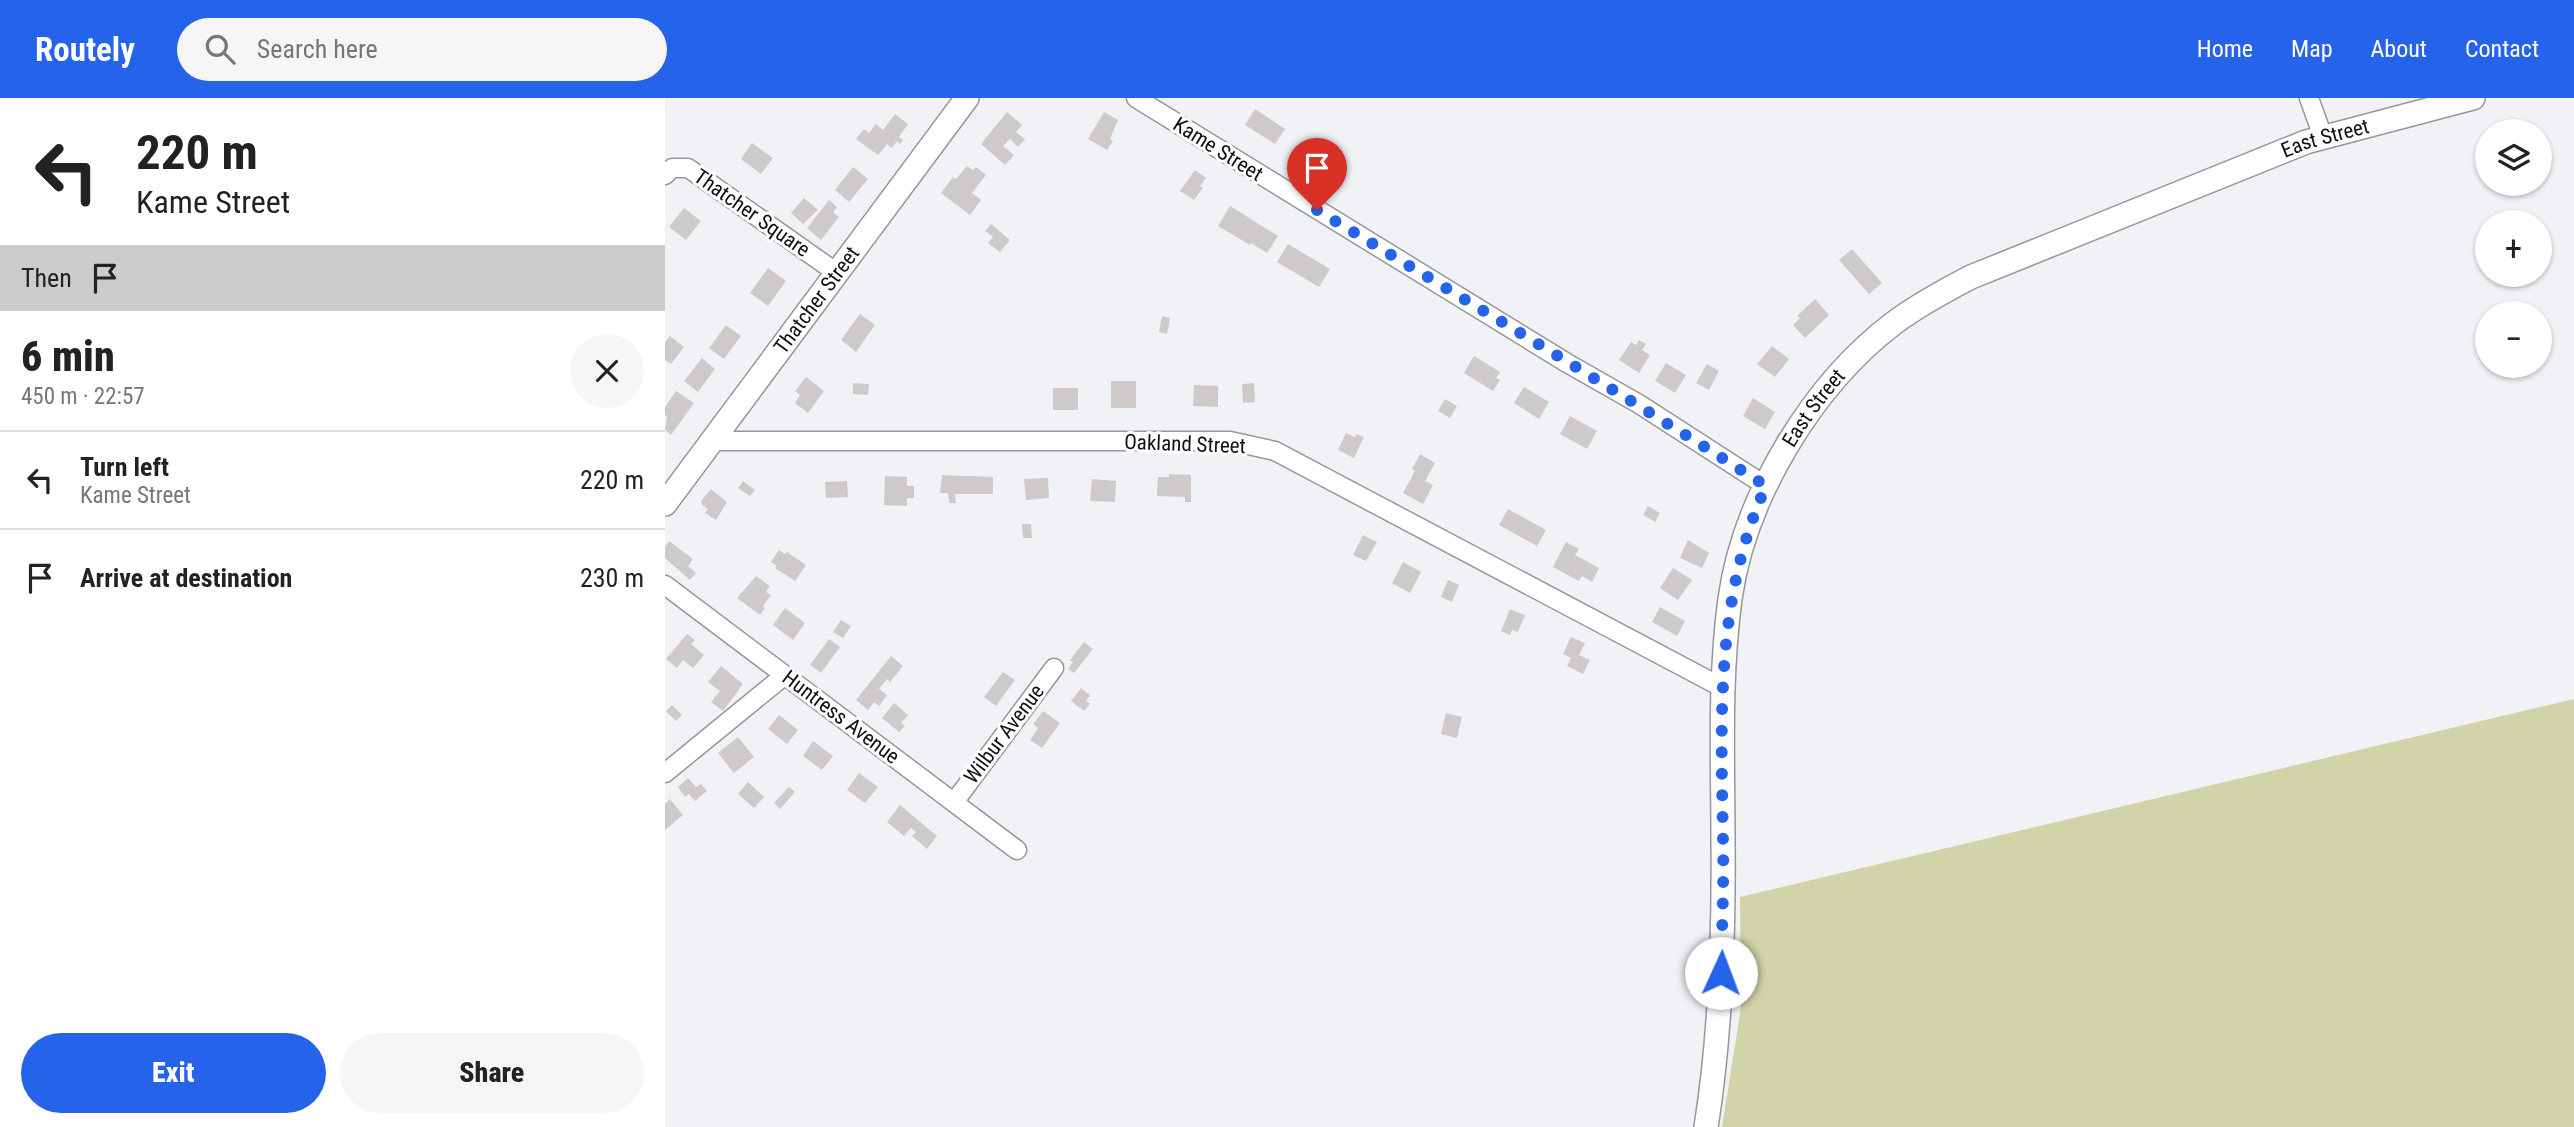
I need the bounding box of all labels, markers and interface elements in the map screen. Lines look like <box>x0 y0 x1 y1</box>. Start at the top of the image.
search box <box>177 18 667 81</box>
text: Routely <box>35 30 135 69</box>
icon: search <box>201 30 239 68</box>
text: Search here <box>257 34 378 64</box>
text: Home <box>2197 35 2253 63</box>
text: Map <box>2291 35 2333 63</box>
text: About <box>2371 35 2427 63</box>
text: Contact <box>2465 35 2539 63</box>
street label: Kame Street <box>1169 112 1267 186</box>
street label: East Street <box>2278 114 2372 163</box>
map controls <box>2475 119 2552 378</box>
button: layers <box>2475 119 2552 196</box>
text: 220 m <box>136 124 258 181</box>
icon: left <box>21 126 112 217</box>
pin <box>1287 138 1347 210</box>
icon: arrive <box>1298 149 1336 187</box>
street label: Thatcher Square <box>689 164 815 262</box>
text: Kame Street <box>136 183 290 221</box>
button: + <box>2475 210 2552 287</box>
street label: Thatcher Street <box>769 242 864 359</box>
icon: arrive <box>86 259 124 297</box>
text: Then <box>21 263 72 293</box>
button: − <box>2475 301 2552 378</box>
text: 6 min <box>21 332 115 381</box>
button: close <box>570 334 644 408</box>
street label: East Street <box>1777 364 1850 451</box>
text: 450 m · 22:57 <box>21 383 145 410</box>
street label: Oakland Street <box>1124 430 1246 458</box>
text: Turn left <box>80 452 169 482</box>
icon: left <box>21 461 59 499</box>
text: 220 m <box>580 465 644 495</box>
text: Kame Street <box>80 482 191 509</box>
icon: arrive <box>21 559 59 597</box>
text: Arrive at destination <box>80 563 292 593</box>
text: 230 m <box>580 563 644 593</box>
street label: Huntress Avenue <box>778 665 904 769</box>
street label: Wilbur Avenue <box>959 680 1049 788</box>
position arrow <box>1684 936 1758 1010</box>
button: Exit <box>21 1033 326 1113</box>
button: Share <box>340 1033 644 1113</box>

